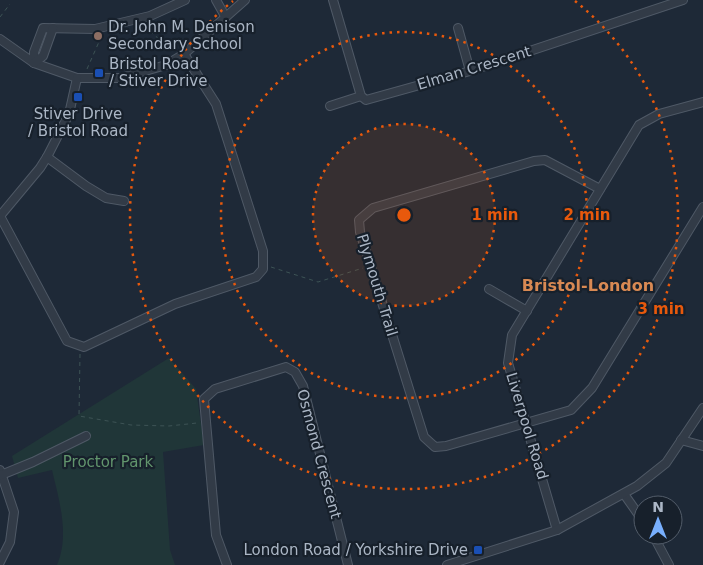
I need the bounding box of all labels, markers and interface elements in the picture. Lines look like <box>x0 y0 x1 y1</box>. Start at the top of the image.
place label: Dr. John M. Denison Secondary School <box>108 18 255 53</box>
marker: Dr. John M. Denison Secondary School <box>92 30 104 42</box>
street label: Elman Crescent <box>415 42 533 94</box>
place label: Bristol Road / Stiver Drive <box>109 55 207 90</box>
marker: Bristol Road / Stiver Drive <box>93 67 105 79</box>
marker: Stiver Drive / Bristol Road <box>72 91 84 103</box>
place label: Stiver Drive / Bristol Road <box>28 105 128 140</box>
centre of rings <box>395 206 413 224</box>
text: 1 min <box>471 206 519 224</box>
text: 2 min <box>563 206 611 224</box>
street label: Plymouth Trail <box>353 232 401 338</box>
district label: Bristol-London <box>522 276 654 295</box>
text: 3 min <box>637 300 685 318</box>
street label: Liverpool Road <box>502 370 552 482</box>
street label: Osmond Crescent <box>293 387 345 521</box>
park label: Proctor Park <box>63 453 154 471</box>
north arrow <box>633 495 683 545</box>
text: N <box>652 499 664 515</box>
place label: London Road / Yorkshire Drive <box>244 541 468 559</box>
marker: London Road / Yorkshire Drive <box>472 544 484 556</box>

